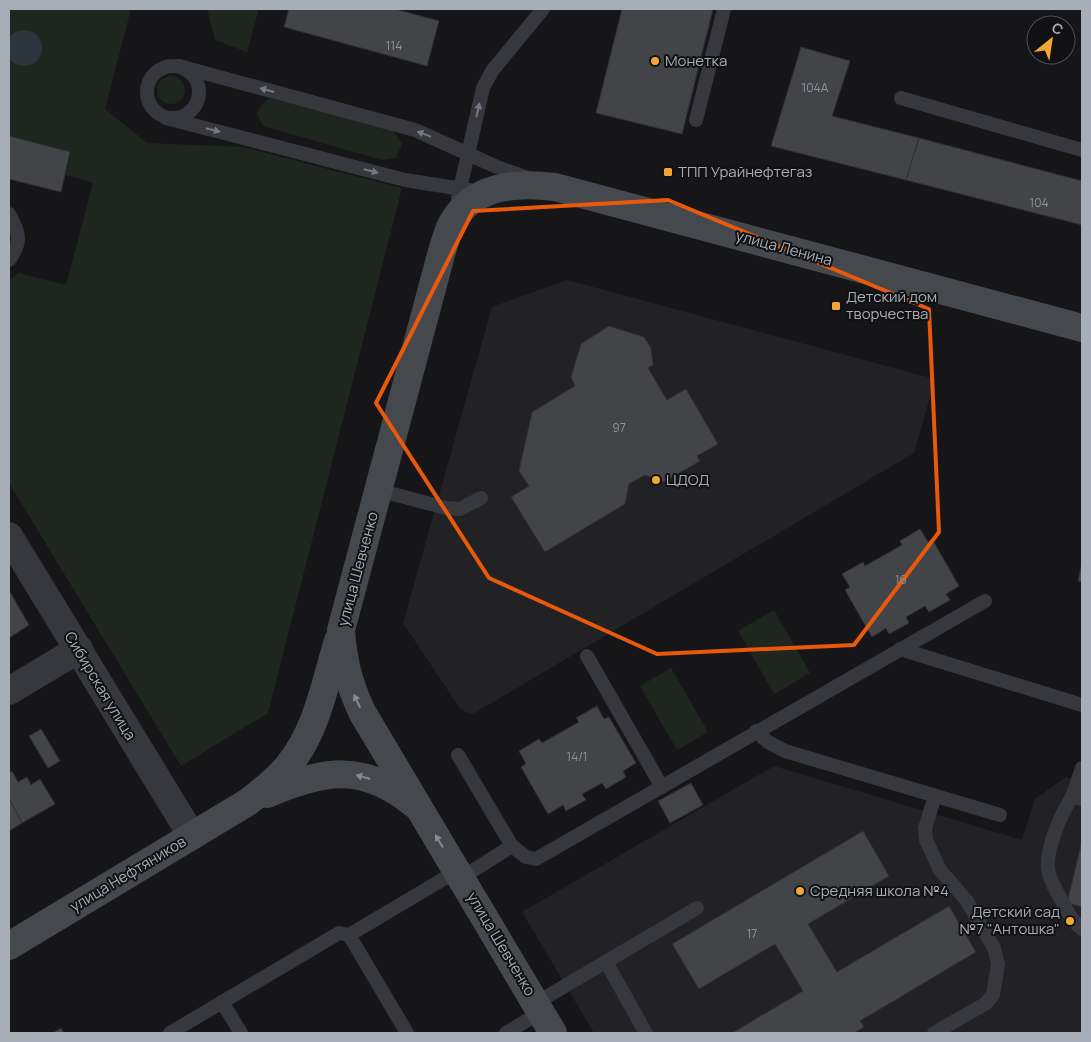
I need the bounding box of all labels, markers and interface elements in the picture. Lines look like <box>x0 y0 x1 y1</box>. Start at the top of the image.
north arrow <box>1026 15 1076 65</box>
text: С <box>1049 17 1067 39</box>
house number: 114 <box>386 37 402 54</box>
place label: Монетка <box>665 50 727 71</box>
marker: Монетка <box>649 55 661 67</box>
house number: 104А <box>802 79 829 96</box>
one-way arrow <box>260 86 275 94</box>
one-way arrow <box>474 102 482 117</box>
one-way arrow <box>206 126 221 134</box>
one-way arrow <box>416 130 431 137</box>
place label: ТПП Урайнефтегаз <box>678 161 812 182</box>
marker: ТПП Урайнефтегаз <box>662 166 674 178</box>
one-way arrow <box>363 167 378 175</box>
house number: 104 <box>1029 194 1049 211</box>
street label: улица Ленина <box>733 225 835 271</box>
place label: Детский дом творчества <box>846 286 937 324</box>
marker: Детский дом творчества <box>830 300 842 312</box>
house number: 97 <box>612 419 626 436</box>
place label: ЦДОД <box>666 469 709 490</box>
marker: ЦДОД <box>650 474 662 486</box>
street label: улица Шевченко <box>332 509 383 628</box>
house number: 16 <box>895 571 907 588</box>
street label: Сибирская улица <box>60 628 141 744</box>
one-way arrow <box>353 693 361 708</box>
house number: 14/1 <box>566 748 588 765</box>
one-way arrow <box>355 773 370 781</box>
street label: улица Нефтяников <box>66 831 190 917</box>
one-way arrow <box>435 834 444 847</box>
place label: Средняя школа №4 <box>810 880 949 901</box>
marker: Средняя школа №4 <box>794 885 806 897</box>
street label: улица Шевченко <box>462 888 541 1000</box>
place label: Детский сад №7 "Антошка" <box>960 901 1060 939</box>
marker: Детский сад №7 "Антошка" <box>1064 915 1076 927</box>
house number: 17 <box>747 925 757 942</box>

